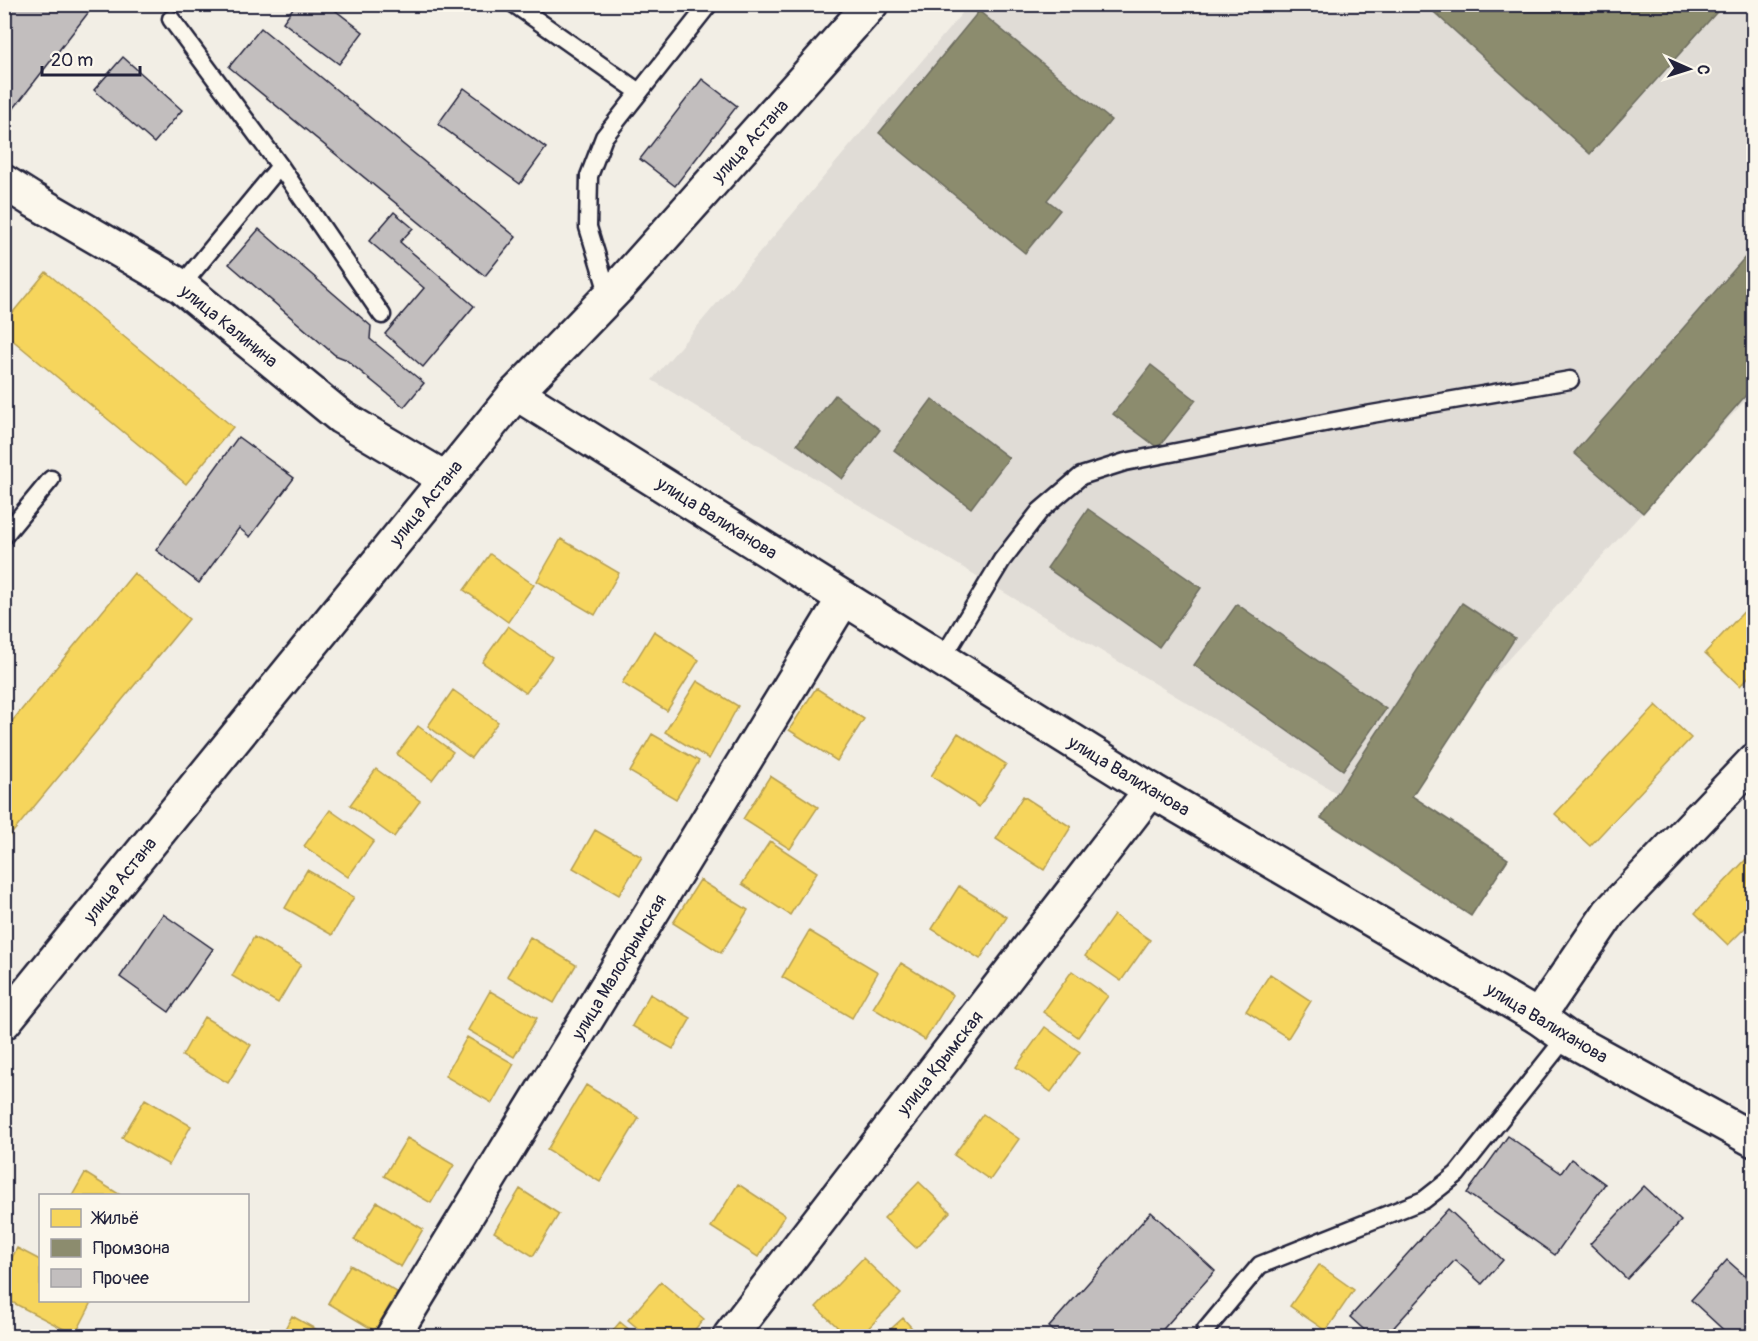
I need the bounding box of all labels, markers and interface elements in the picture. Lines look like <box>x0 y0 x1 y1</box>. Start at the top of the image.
scale bar <box>42 39 140 77</box>
north arrow <box>1659 39 1719 99</box>
text: 20 m <box>51 49 93 72</box>
text: С <box>1693 64 1713 75</box>
street label: улица Астана <box>706 95 794 188</box>
street label: улица Калинина <box>174 279 282 373</box>
street label: улица Астана <box>384 456 468 552</box>
street label: улица Валиханова <box>651 472 781 565</box>
street label: улица Валиханова <box>1063 731 1194 822</box>
street label: улица Астана <box>78 833 162 929</box>
street label: улица Малокрымская <box>566 890 672 1045</box>
street label: улица Валиханова <box>1481 978 1612 1069</box>
street label: улица Крымская <box>892 1006 988 1121</box>
legend <box>39 1194 249 1302</box>
text: Жильё <box>90 1207 139 1230</box>
text: Промзона <box>93 1237 170 1260</box>
text: Прочее <box>93 1267 149 1290</box>

